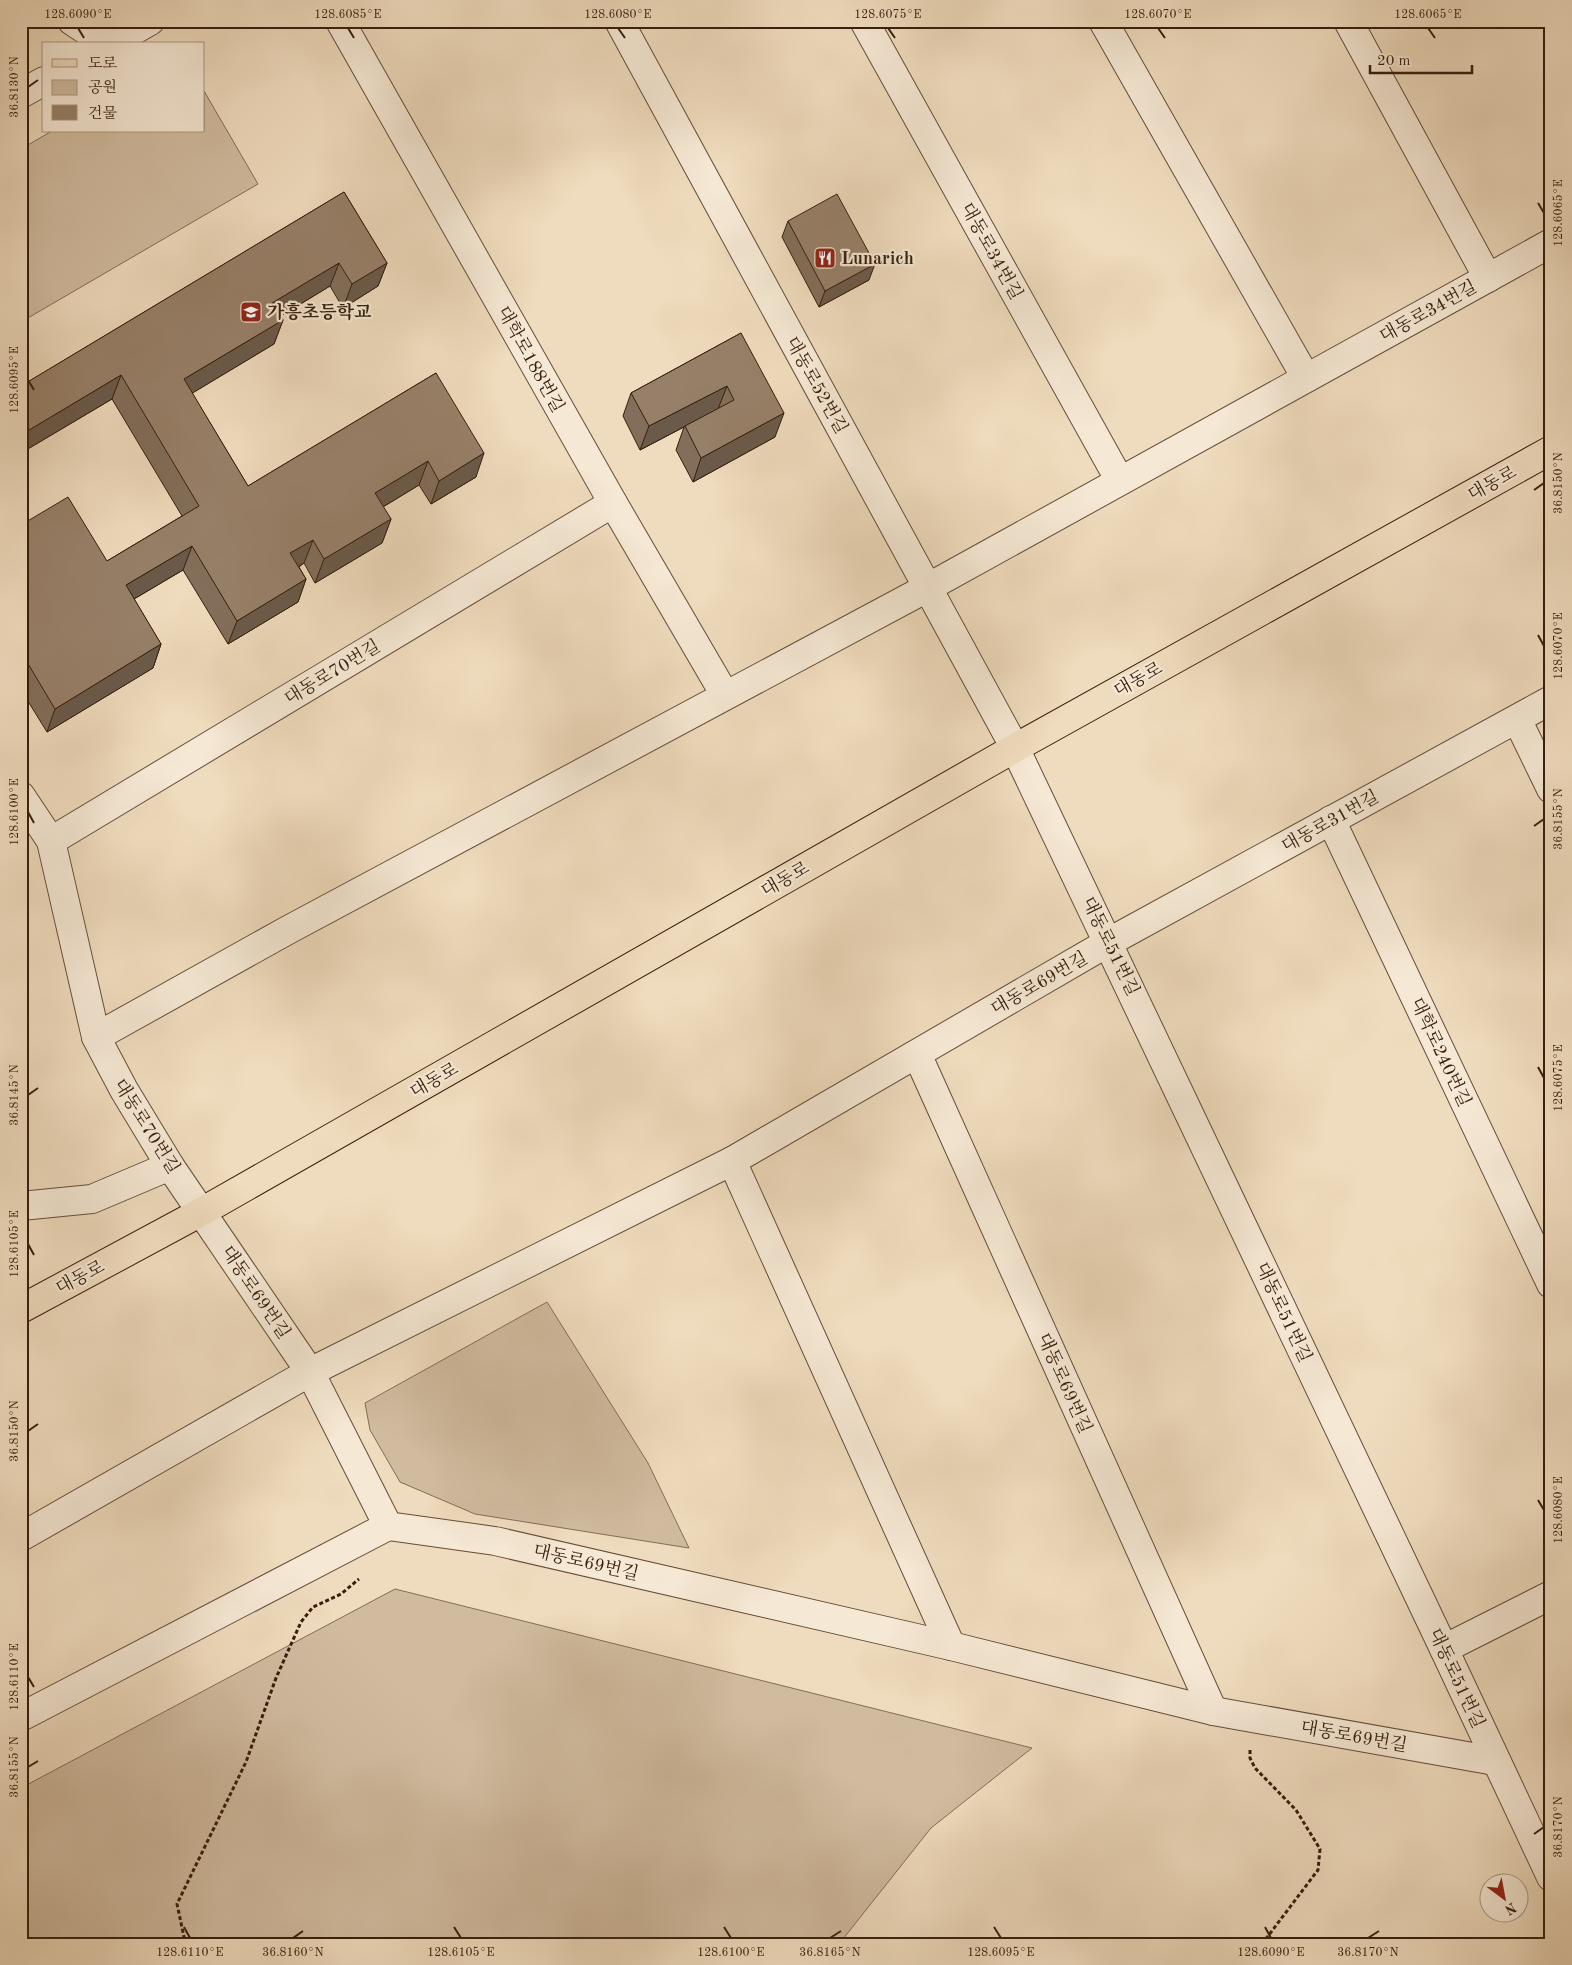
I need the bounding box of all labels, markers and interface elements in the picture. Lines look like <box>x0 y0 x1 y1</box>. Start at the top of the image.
text: 128.6085°E <box>314 8 382 21</box>
text: 128.6075°E <box>854 8 922 21</box>
text: 128.6065°E <box>1394 8 1462 21</box>
text: 128.6090°E <box>44 9 112 21</box>
text: 128.6080°E <box>584 9 652 21</box>
text: 128.6070°E <box>1124 9 1192 21</box>
legend <box>42 42 205 132</box>
scale bar <box>1370 42 1472 74</box>
text: 20 m <box>1377 54 1411 69</box>
text: 36.8130°N <box>9 56 21 118</box>
text: 도로 <box>88 56 117 72</box>
text: 공원 <box>88 79 117 96</box>
text: 건물 <box>88 105 117 122</box>
text: 128.6065°E <box>1552 179 1565 247</box>
street label: 대동로34번길 <box>957 199 1026 303</box>
restaurant icon: Lunarich <box>813 246 837 270</box>
place label: Lunarich <box>841 250 914 268</box>
street label: 대동로34번길 <box>1376 277 1480 346</box>
school or university icon: 가흥초등학교 <box>239 300 263 324</box>
place label: 가흥초등학교 <box>267 302 372 322</box>
street label: 대학로188번길 <box>494 303 568 416</box>
street label: 대동로52번길 <box>782 333 851 437</box>
text: 128.6095°E <box>8 346 21 414</box>
text: 36.8150°N <box>1552 452 1565 514</box>
street label: 대동로 <box>1465 462 1520 504</box>
text: 128.6070°E <box>1553 612 1565 680</box>
street label: 대동로70번길 <box>281 637 383 708</box>
street label: 대동로 <box>1111 658 1166 700</box>
text: 128.6100°E <box>9 778 21 846</box>
street label: 대동로31번길 <box>1278 787 1382 856</box>
text: 36.8155°N <box>1552 788 1565 850</box>
street label: 대동로 <box>758 858 813 901</box>
street label: 대동로51번길 <box>1078 894 1143 999</box>
street label: 대동로69번길 <box>988 948 1091 1019</box>
street label: 대학로240번길 <box>1407 995 1474 1110</box>
text: 128.6075°E <box>1552 1044 1565 1112</box>
street label: 대동로 <box>407 1059 462 1102</box>
text: 36.8145°N <box>8 1064 21 1126</box>
street label: 대동로70번길 <box>110 1076 183 1177</box>
text: 128.6105°E <box>8 1210 21 1278</box>
street label: 대동로69번길 <box>218 1242 294 1342</box>
street label: 대동로 <box>53 1257 108 1298</box>
street label: 대동로51번길 <box>1252 1259 1315 1365</box>
street label: 대동로69번길 <box>1034 1330 1095 1436</box>
text: 36.8150°N <box>8 1400 21 1462</box>
text: 128.6080°E <box>1553 1476 1565 1544</box>
street label: 대동로69번길 <box>531 1541 641 1584</box>
street label: 대동로51번길 <box>1425 1625 1488 1731</box>
text: 128.6110°E <box>9 1643 21 1711</box>
street label: 대동로69번길 <box>1299 1718 1409 1755</box>
text: 36.8155°N <box>8 1736 21 1798</box>
text: 36.8170°N <box>1553 1796 1565 1858</box>
north arrow <box>1480 1872 1530 1922</box>
text: N <box>1502 1899 1519 1917</box>
text: 128.6105°E <box>427 1946 495 1959</box>
text: 36.8165°N <box>799 1946 861 1959</box>
text: 128.6095°E <box>967 1946 1035 1959</box>
text: 128.6110°E <box>156 1947 224 1959</box>
text: 36.8160°N <box>262 1947 324 1959</box>
text: 128.6100°E <box>697 1947 765 1959</box>
text: 128.6090°E <box>1237 1947 1305 1959</box>
text: 36.8170°N <box>1337 1947 1399 1959</box>

